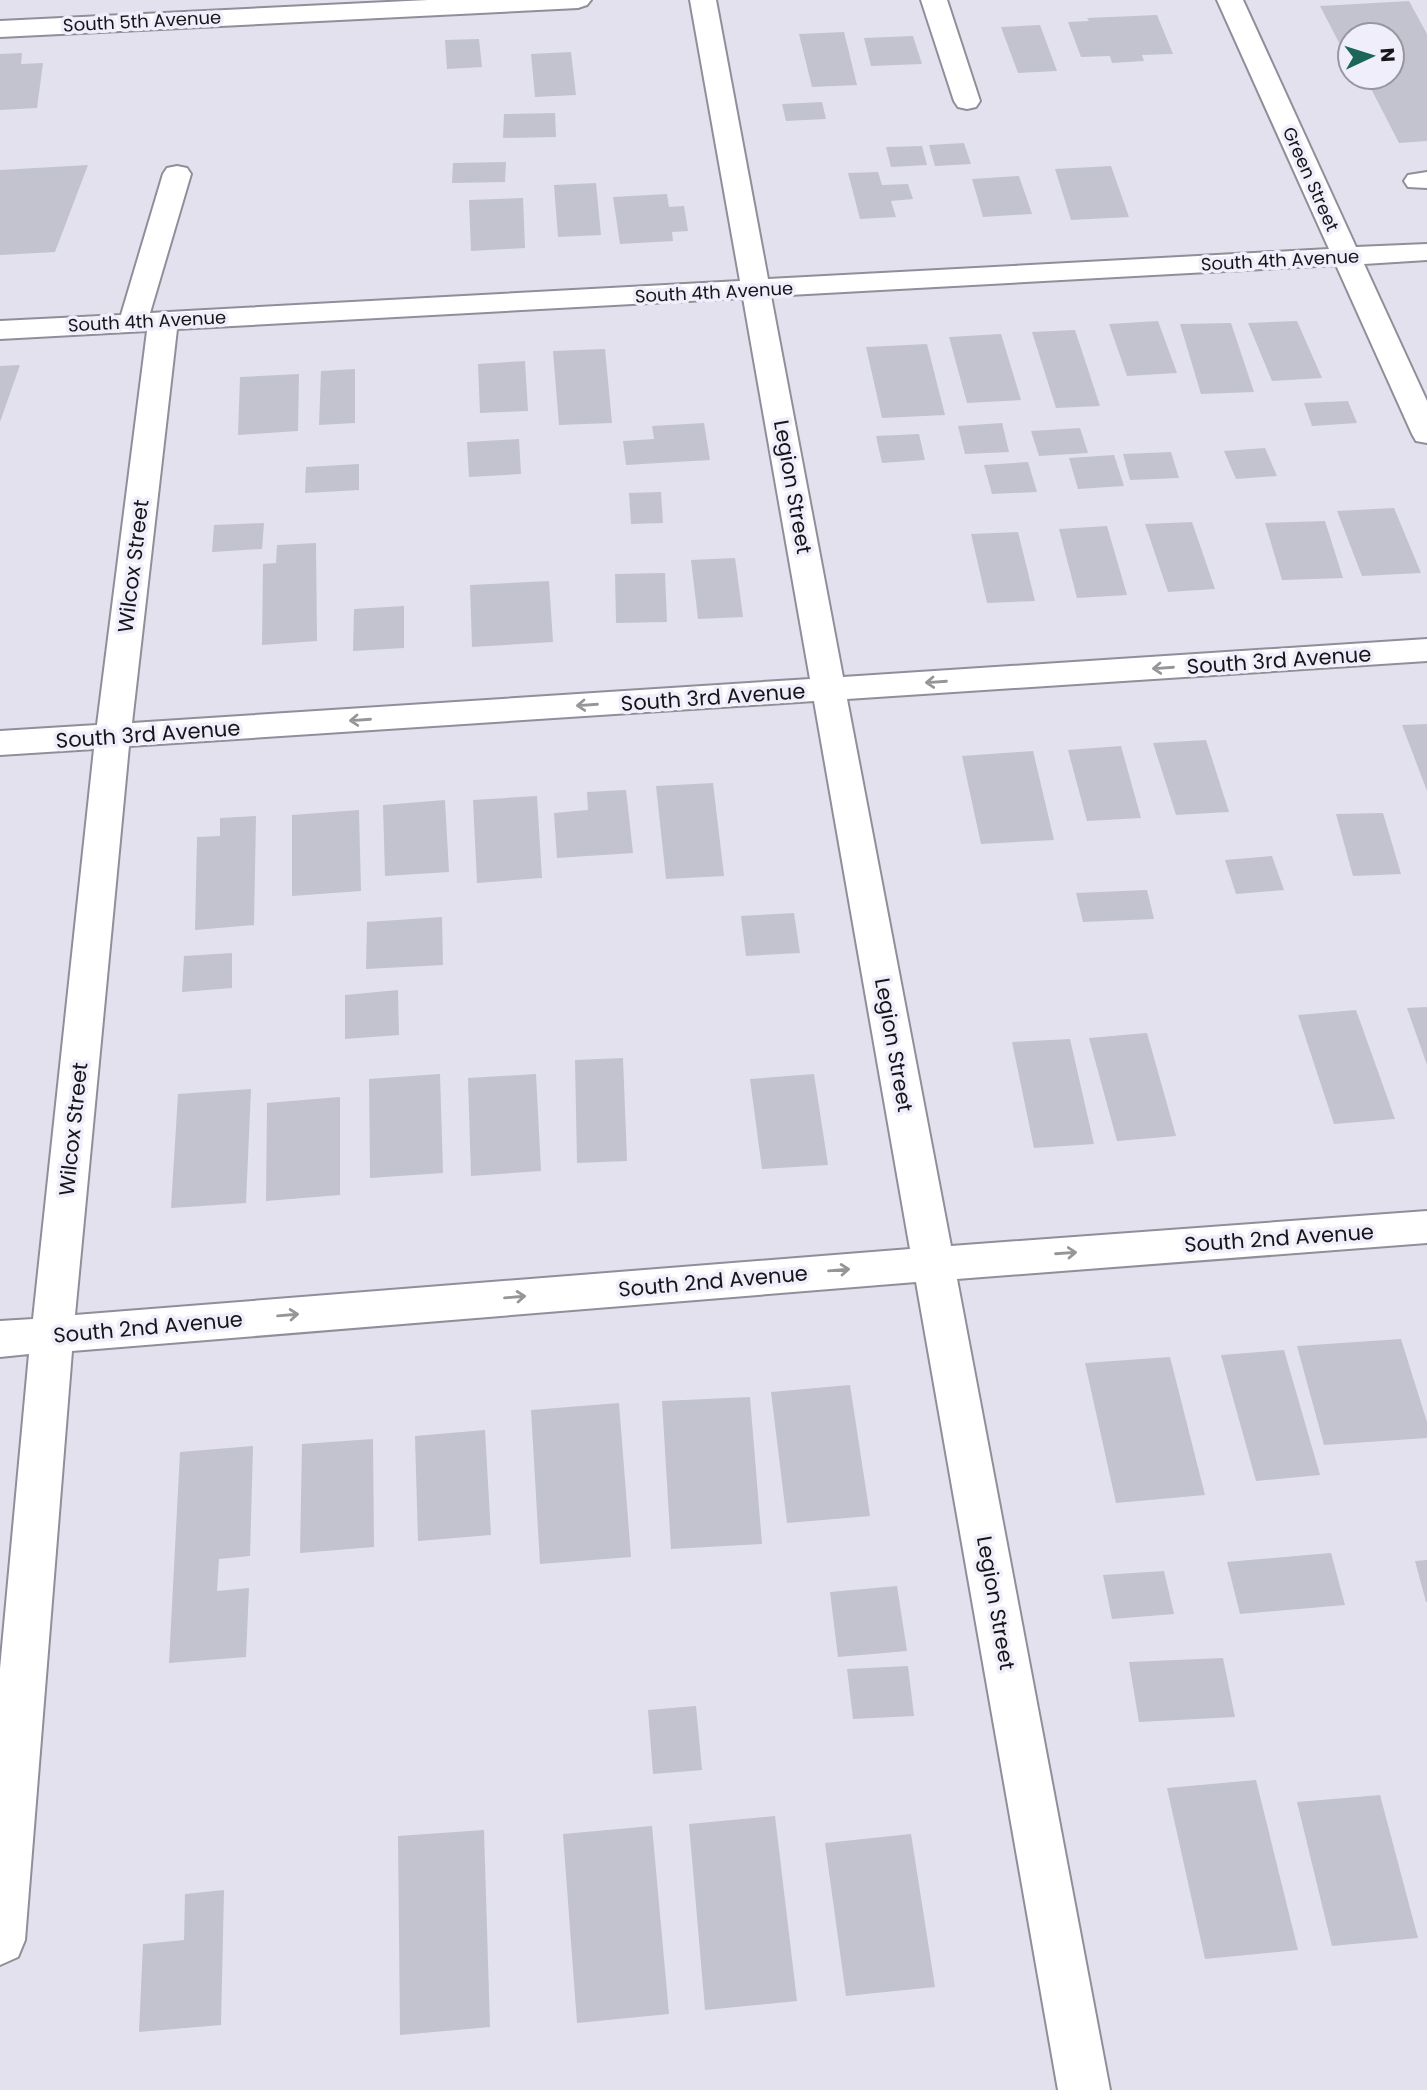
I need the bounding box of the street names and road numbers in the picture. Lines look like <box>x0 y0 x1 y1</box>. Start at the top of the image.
street label: South 5th Avenue <box>62 4 222 38</box>
street label: Green Street <box>1277 123 1345 235</box>
street label: South 4th Avenue <box>1200 243 1360 277</box>
street label: South 4th Avenue <box>634 275 794 309</box>
street label: South 4th Avenue <box>67 304 227 338</box>
street label: Legion Street <box>767 418 819 556</box>
street label: Wilcox Street <box>110 498 156 634</box>
street label: South 3rd Avenue <box>1186 639 1372 681</box>
street label: South 3rd Avenue <box>620 676 806 718</box>
street label: South 3rd Avenue <box>55 713 241 755</box>
street label: Legion Street <box>868 976 920 1114</box>
street label: Wilcox Street <box>52 1061 94 1197</box>
street label: South 2nd Avenue <box>1183 1217 1375 1259</box>
street label: South 2nd Avenue <box>617 1258 809 1304</box>
street label: South 2nd Avenue <box>52 1304 244 1350</box>
street label: Legion Street <box>970 1534 1022 1672</box>

